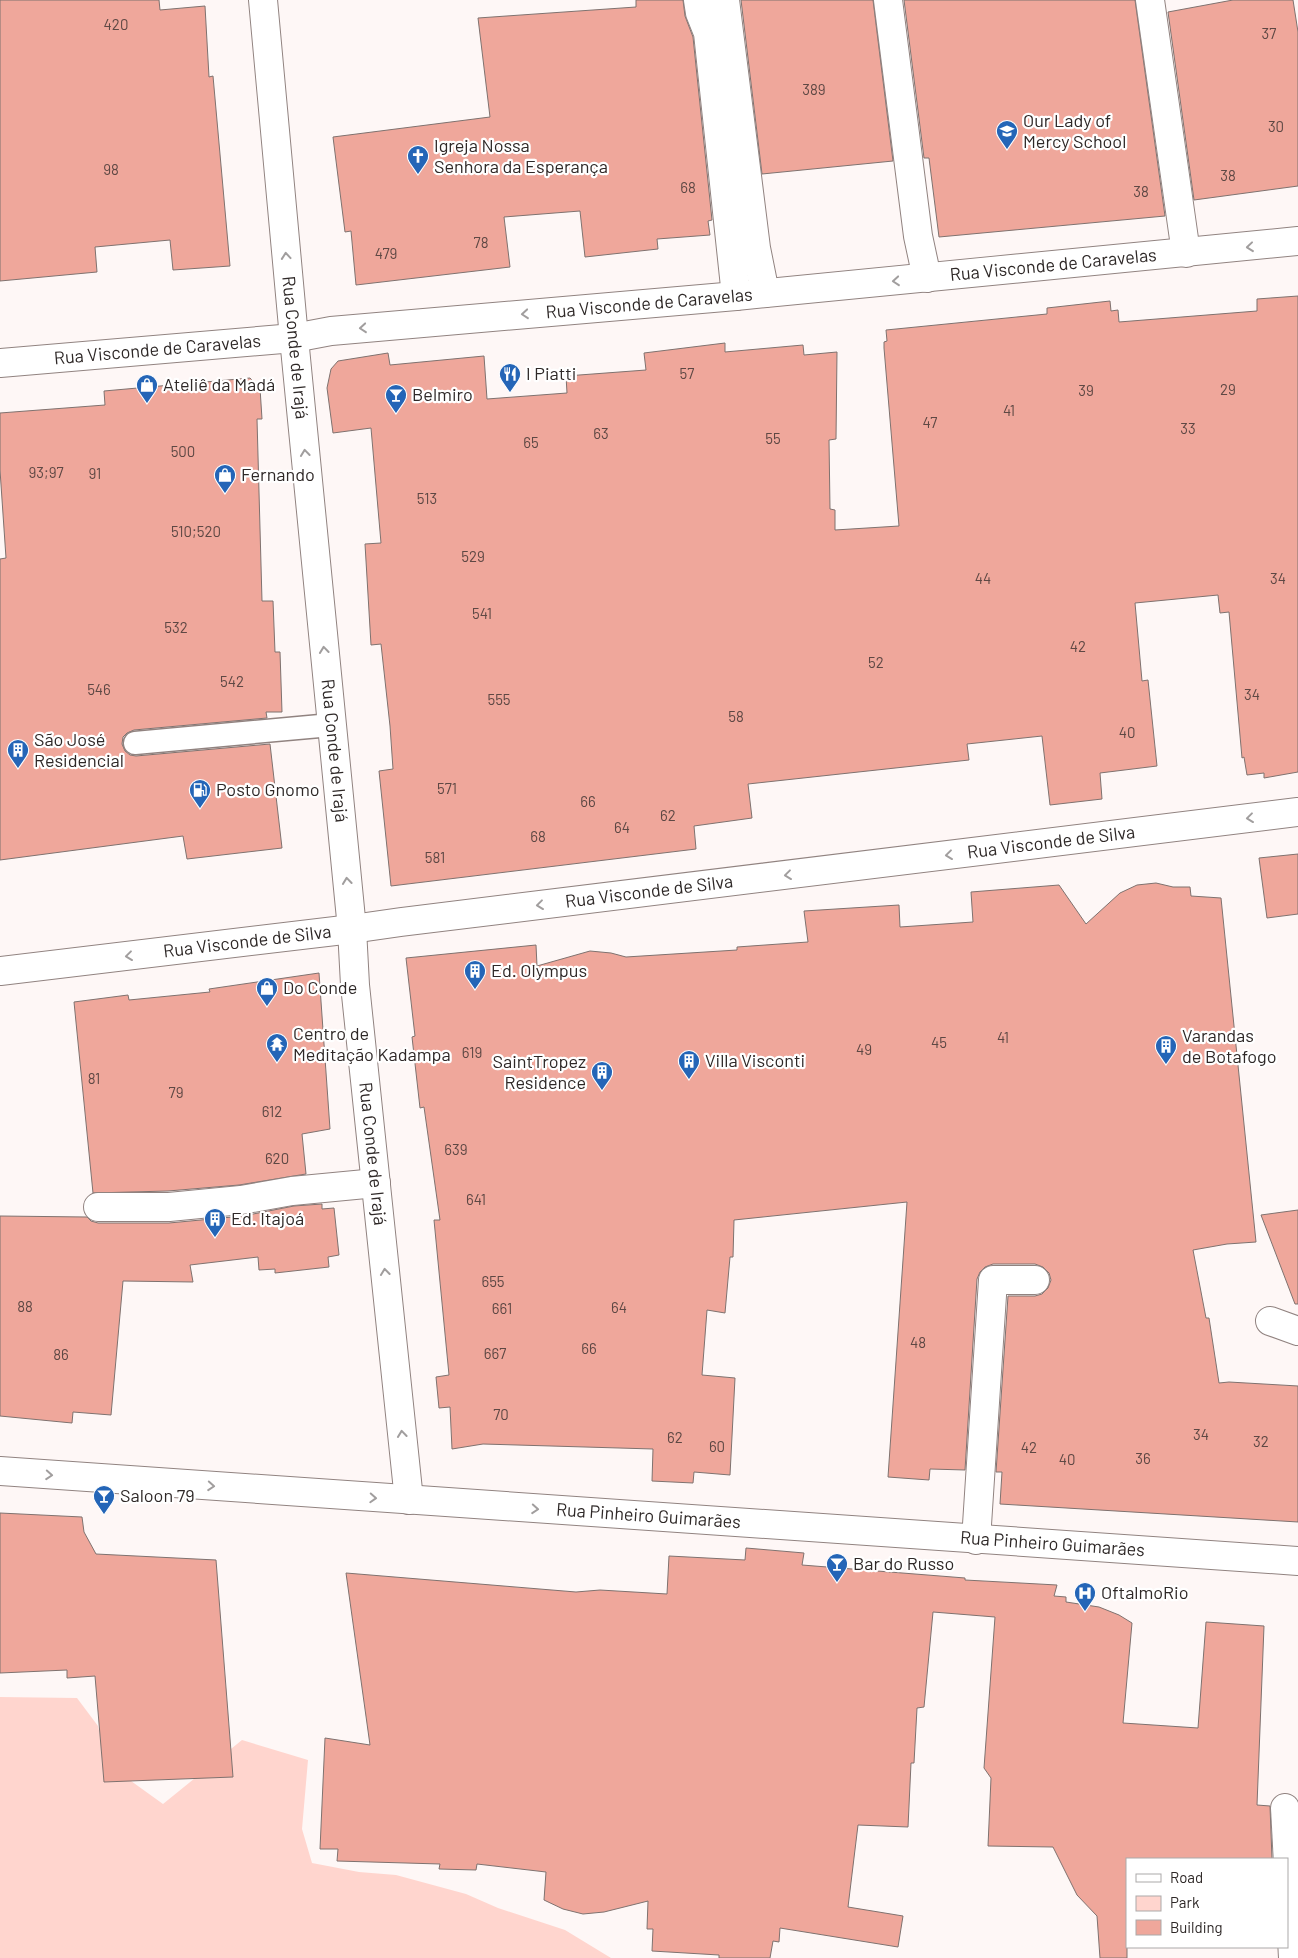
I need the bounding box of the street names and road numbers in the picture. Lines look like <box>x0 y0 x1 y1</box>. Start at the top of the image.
street label: Rua Visconde de Caravelas <box>949 243 1158 285</box>
street label: Rua Conde de Irajá <box>278 275 314 420</box>
street label: Rua Visconde de Caravelas <box>545 282 754 322</box>
street label: Rua Visconde de Caravelas <box>53 329 262 368</box>
street label: Rua Conde de Irajá <box>318 678 353 823</box>
street label: Rua Visconde de Silva <box>966 820 1136 862</box>
street label: Rua Visconde de Silva <box>564 869 734 912</box>
street label: Rua Visconde de Silva <box>162 920 332 961</box>
street label: Rua Conde de Irajá <box>355 1081 392 1226</box>
street label: Rua Pinheiro Guimarães <box>555 1498 742 1532</box>
street label: Rua Pinheiro Guimarães <box>959 1526 1146 1560</box>

